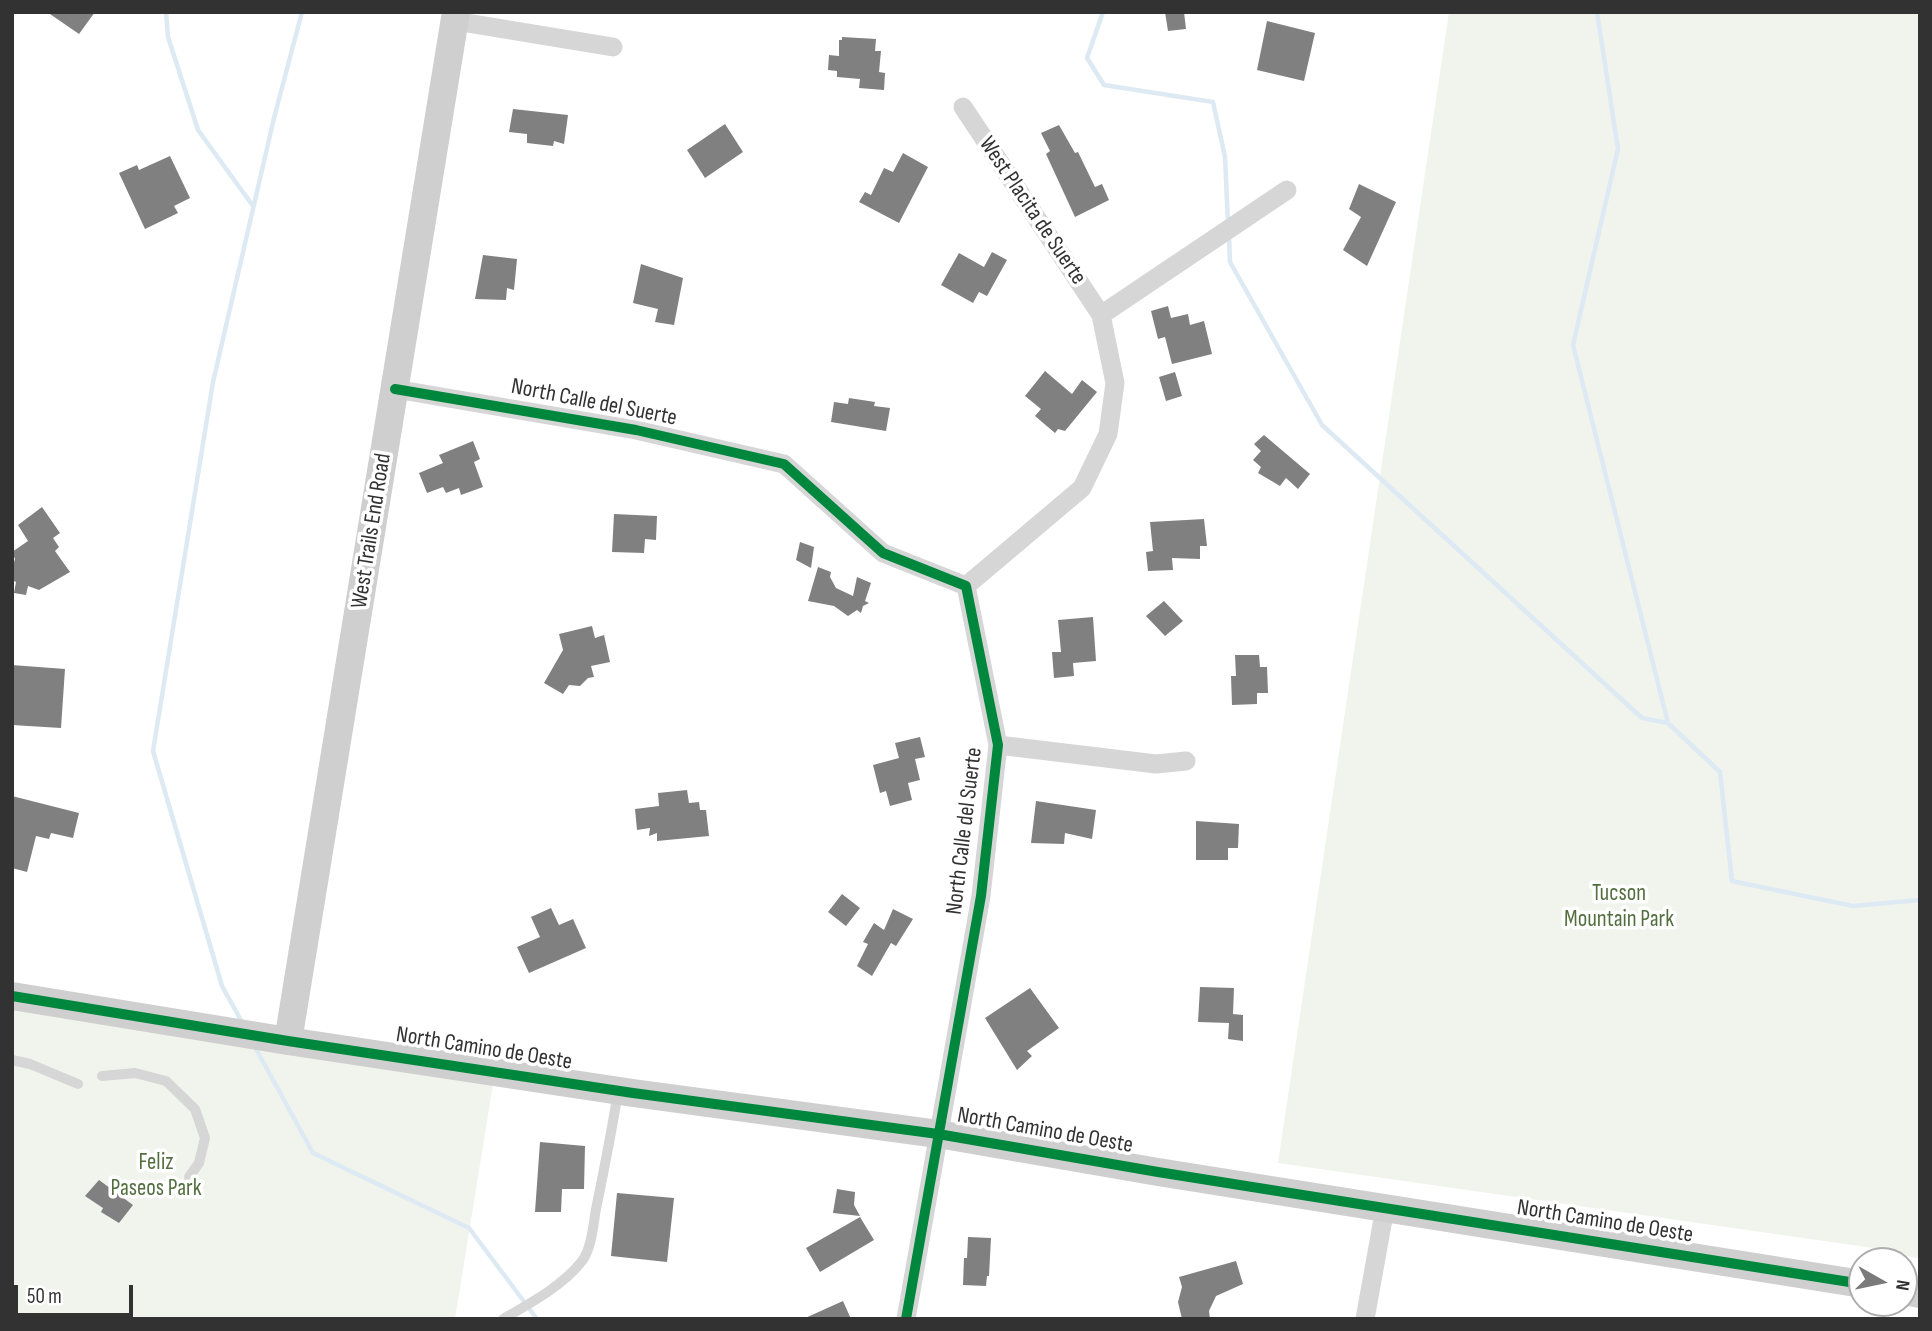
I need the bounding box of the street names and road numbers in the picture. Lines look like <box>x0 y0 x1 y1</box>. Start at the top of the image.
street label: West Placita de Suerte <box>972 132 1092 290</box>
street label: North Calle del Suerte <box>509 373 679 433</box>
street label: West Trails End Road <box>346 451 398 611</box>
street label: North Calle del Suerte <box>941 746 989 916</box>
street label: North Camino de Oeste <box>394 1021 574 1077</box>
street label: North Camino de Oeste <box>955 1102 1135 1160</box>
street label: North Camino de Oeste <box>1515 1194 1695 1250</box>

